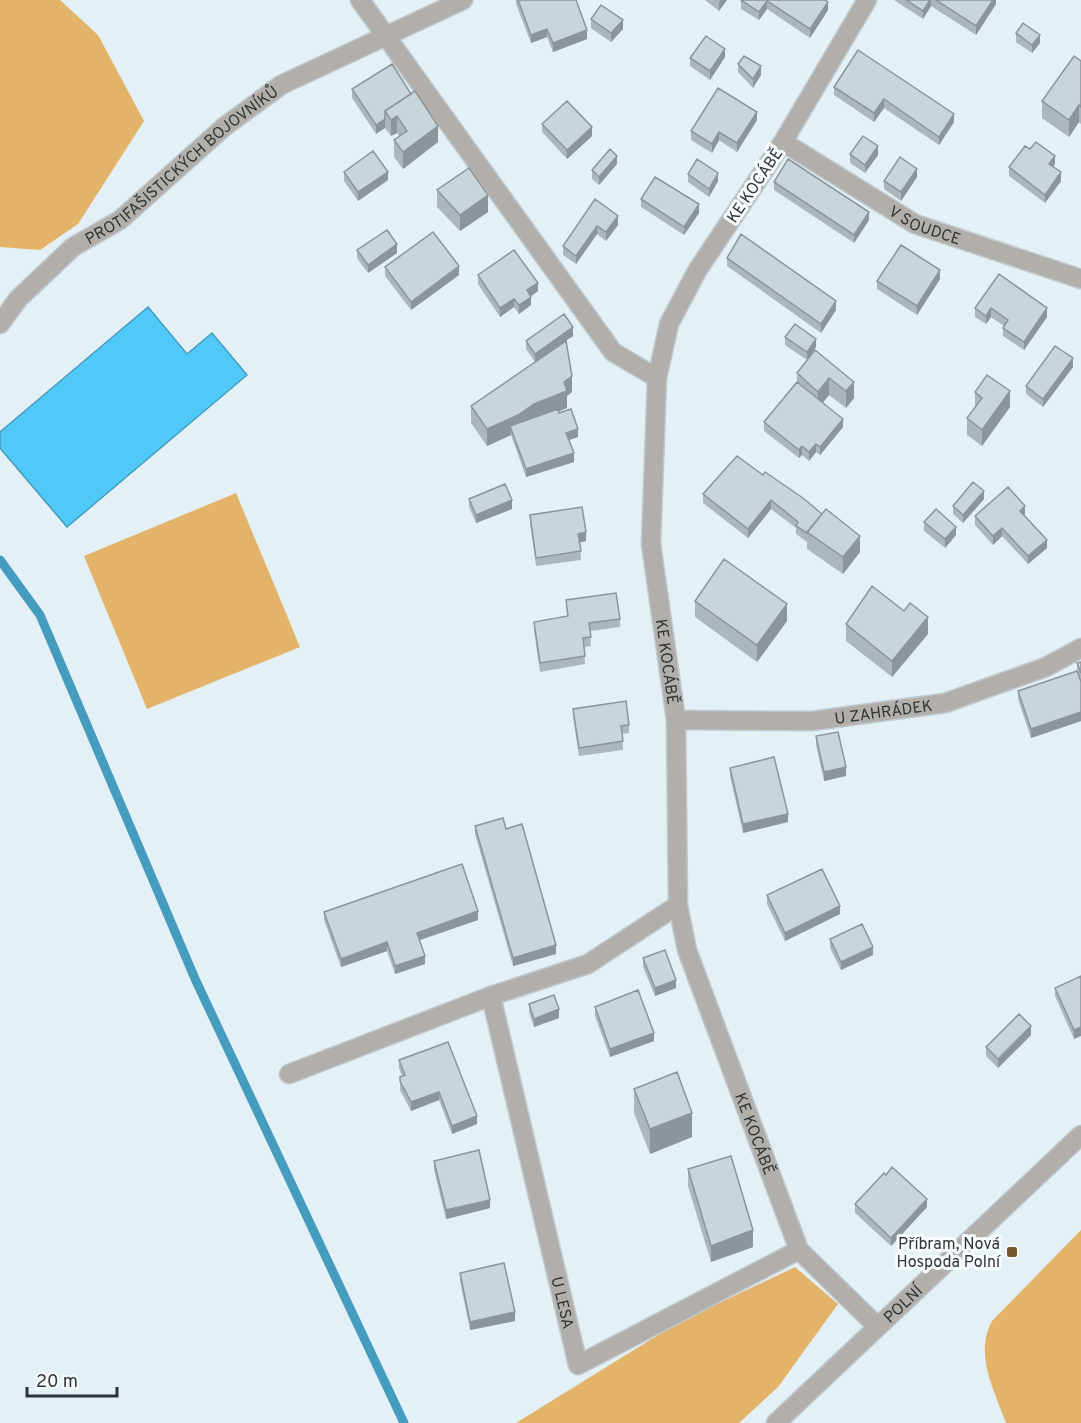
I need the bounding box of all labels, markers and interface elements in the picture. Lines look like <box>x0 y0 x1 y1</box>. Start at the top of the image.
street label: PROTIFAŠISTICKÝCH BOJOVNÍKŮ <box>82 80 283 250</box>
street label: KE KOCÁBĚ <box>722 144 788 227</box>
street label: V SOUDCE <box>884 202 963 250</box>
street label: KE KOCÁBĚ <box>650 618 684 706</box>
street label: U ZAHRÁDEK <box>833 697 934 730</box>
street label: KE KOCÁBĚ <box>729 1090 780 1178</box>
place label: Příbram, Nová Hospoda Polní <box>897 1235 1002 1273</box>
marker: Příbram, Nová Hospoda Polní <box>1005 1245 1019 1259</box>
street label: U LESA <box>546 1275 577 1331</box>
street label: POLNÍ <box>880 1279 929 1328</box>
scale bar <box>27 1360 117 1398</box>
text: 20 m <box>36 1371 78 1394</box>

